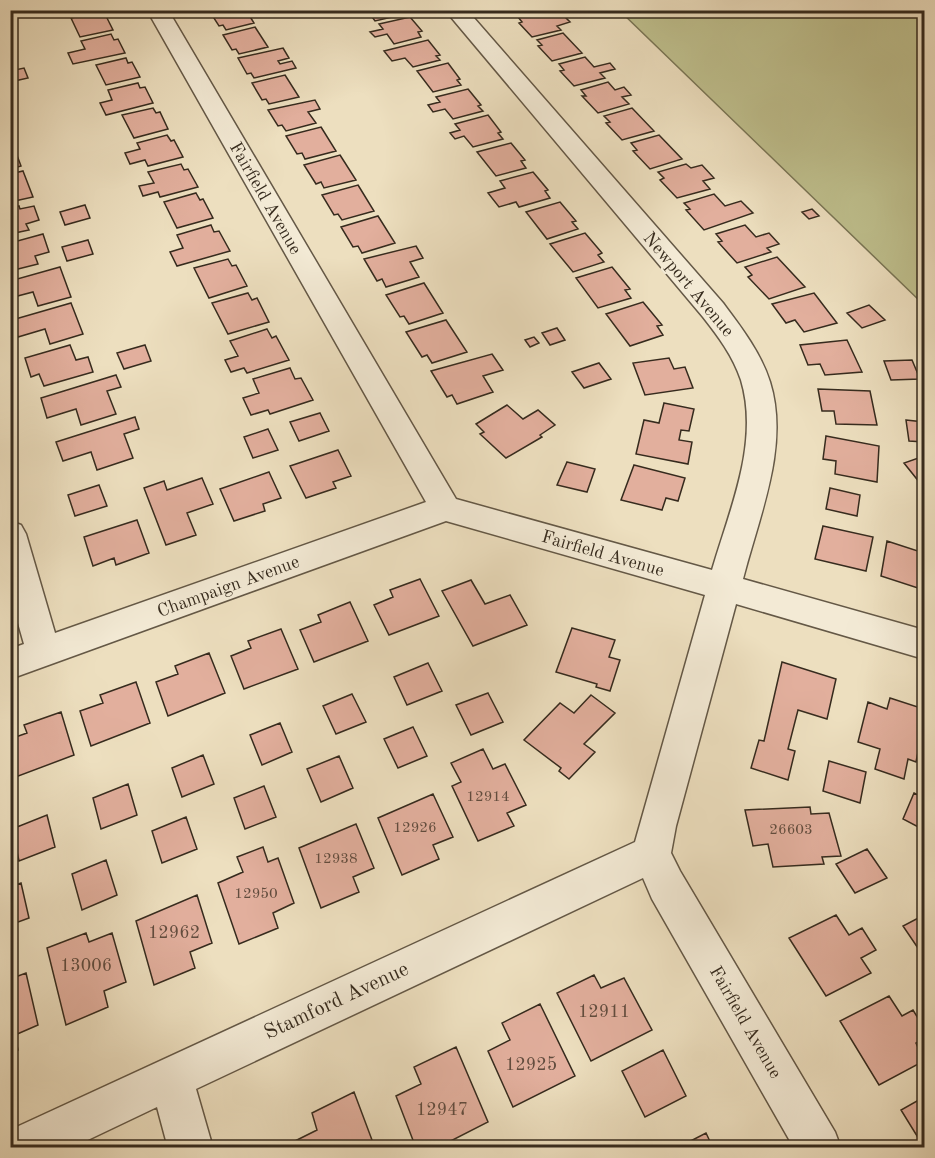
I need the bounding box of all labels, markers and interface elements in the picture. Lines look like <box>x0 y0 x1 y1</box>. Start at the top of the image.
street label: Fairfield Avenue <box>226 139 305 258</box>
street label: Newport Avenue <box>639 229 737 340</box>
street label: Fairfield Avenue <box>539 528 666 580</box>
street label: Champaign Avenue <box>155 553 302 621</box>
house number: 12914 <box>466 790 510 805</box>
house number: 12926 <box>393 821 437 836</box>
house number: 26603 <box>769 823 813 838</box>
house number: 12938 <box>314 852 358 867</box>
house number: 12950 <box>234 887 278 902</box>
house number: 12962 <box>148 924 200 942</box>
house number: 13006 <box>60 957 112 975</box>
street label: Stamford Avenue <box>261 959 412 1044</box>
street label: Fairfield Avenue <box>706 963 785 1082</box>
house number: 12911 <box>578 1003 630 1021</box>
house number: 12925 <box>505 1056 557 1074</box>
house number: 12947 <box>416 1101 468 1119</box>

